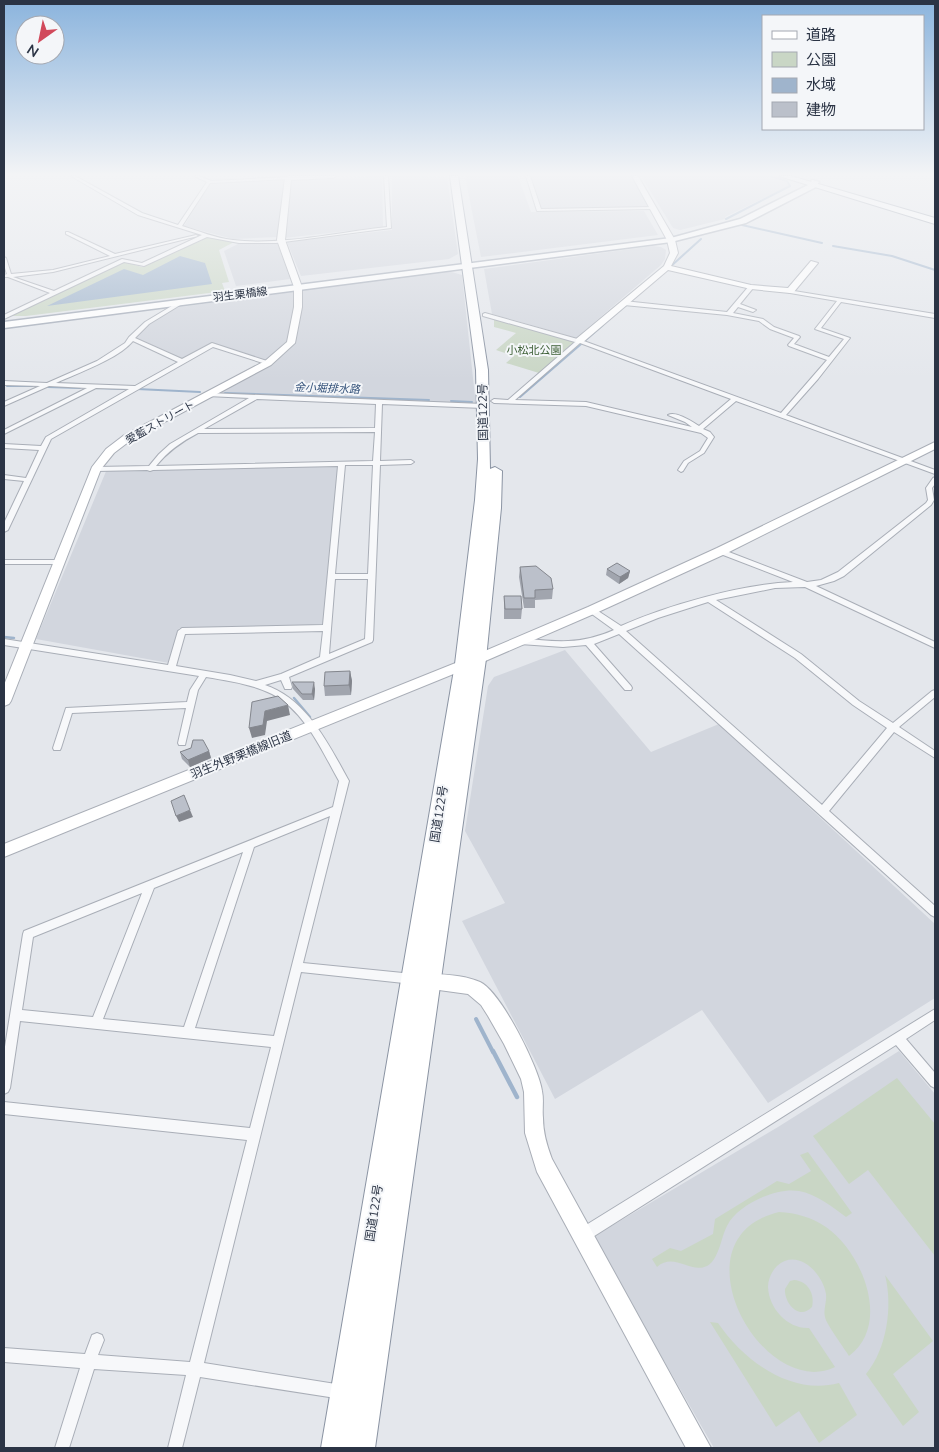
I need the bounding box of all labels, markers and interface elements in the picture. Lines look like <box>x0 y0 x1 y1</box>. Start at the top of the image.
north arrow <box>15 15 65 65</box>
legend <box>762 15 924 130</box>
text: 道路 <box>806 25 836 44</box>
text: N <box>24 40 42 61</box>
text: 公園 <box>806 50 836 69</box>
text: 水域 <box>806 75 836 94</box>
text: 建物 <box>806 100 836 119</box>
street label: 羽生栗橋線 <box>212 284 268 304</box>
park label: 小松北公園 <box>507 343 562 357</box>
water label: 金小堀排水路 <box>294 380 361 396</box>
street label: 国道122号 <box>474 383 491 441</box>
street label: 愛藍ストリート <box>123 397 197 447</box>
street label: 羽生外野栗橋線旧道 <box>188 727 294 782</box>
street label: 国道122号 <box>427 784 450 844</box>
street label: 国道122号 <box>362 1183 385 1243</box>

